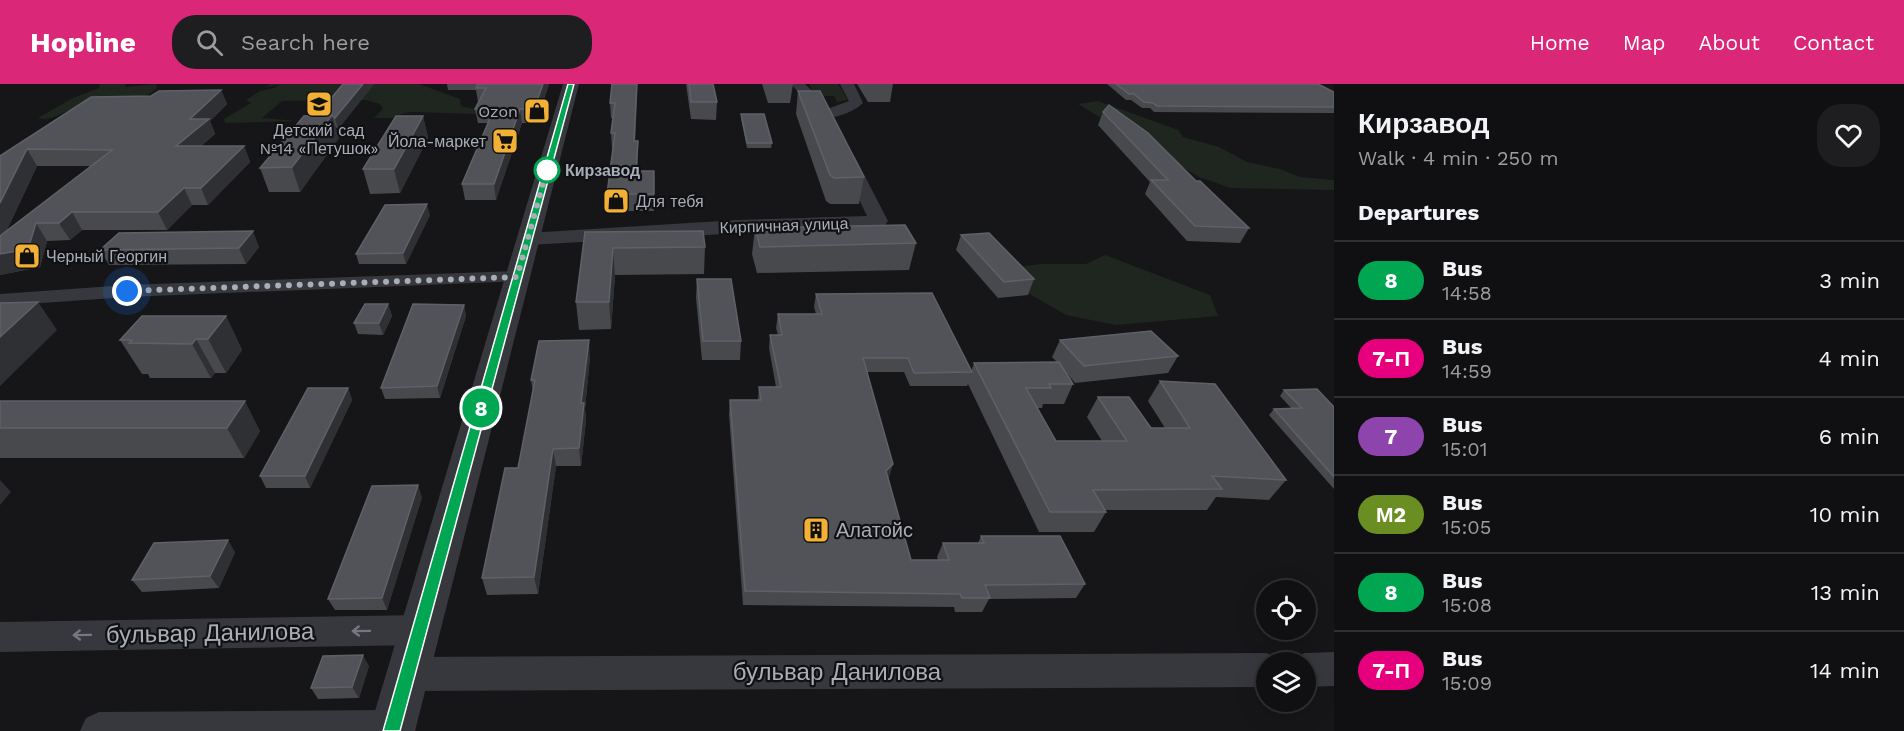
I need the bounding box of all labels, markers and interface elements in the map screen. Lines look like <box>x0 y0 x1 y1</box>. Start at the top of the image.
search box <box>172 15 592 69</box>
text: Hopline <box>30 26 136 59</box>
icon: search <box>193 26 226 59</box>
text: Search here <box>241 30 370 55</box>
text: Home <box>1530 30 1590 55</box>
text: Map <box>1623 30 1666 55</box>
text: About <box>1699 30 1760 55</box>
text: Contact <box>1793 30 1874 55</box>
school or university icon: Детский сад №14 «Петушок» <box>304 89 334 119</box>
shop icon: Ozon <box>522 96 552 126</box>
place label: Ozon <box>478 102 518 121</box>
button: heart <box>1817 104 1880 167</box>
text: Кирзавод <box>1358 107 1490 140</box>
place label: Детский сад №14 «Петушок» <box>260 121 379 158</box>
supermarket icon: Йола-маркет <box>490 126 520 156</box>
place label: Йола-маркет <box>388 132 487 151</box>
text: Walk · 4 min · 250 m <box>1358 146 1559 170</box>
marker: Кирзавод <box>534 157 560 183</box>
place label: Кирзавод <box>565 161 640 180</box>
shop icon: Для тебя <box>601 186 631 216</box>
place label: Для тебя <box>636 192 704 211</box>
text: Departures <box>1358 200 1479 225</box>
street label: Кирпичная улица <box>719 214 849 237</box>
shop icon: Черный Георгин <box>12 241 42 271</box>
place label: Черный Георгин <box>46 247 167 266</box>
text: Bus <box>1442 256 1482 281</box>
text: 8 <box>1384 268 1398 293</box>
text: 3 min <box>1819 268 1880 293</box>
your location <box>112 276 142 306</box>
text: 14:58 <box>1442 281 1492 305</box>
text: Bus <box>1442 334 1482 359</box>
text: 7-П <box>1372 346 1410 371</box>
text: 4 min <box>1819 346 1880 371</box>
text: 14:59 <box>1442 359 1492 383</box>
line badge: 8 <box>462 388 500 428</box>
text: 8 <box>474 396 488 421</box>
text: Bus <box>1442 412 1482 437</box>
text: 7 <box>1385 424 1397 449</box>
text: 6 min <box>1819 424 1880 449</box>
text: 15:01 <box>1442 437 1488 461</box>
text: Bus <box>1442 490 1482 515</box>
text: М2 <box>1376 502 1406 527</box>
text: 10 min <box>1810 502 1880 527</box>
building icon: Алатойс <box>801 515 831 545</box>
text: 15:05 <box>1442 515 1491 539</box>
place label: Алатойс <box>836 518 913 542</box>
text: Bus <box>1442 568 1482 593</box>
map controls <box>1256 580 1316 712</box>
button: locate <box>1256 580 1316 640</box>
text: 8 <box>1384 580 1398 605</box>
text: 13 min <box>1811 580 1880 605</box>
text: 15:08 <box>1442 593 1492 617</box>
street label: бульвар Данилова <box>106 617 315 649</box>
one-way arrow <box>352 625 372 637</box>
one-way arrow <box>73 630 93 641</box>
text: Bus <box>1442 646 1482 671</box>
button: layers <box>1256 652 1316 712</box>
street label: бульвар Данилова <box>733 658 942 686</box>
text: 7-П <box>1372 658 1410 683</box>
text: 14 min <box>1810 658 1880 683</box>
text: 15:09 <box>1442 671 1492 695</box>

